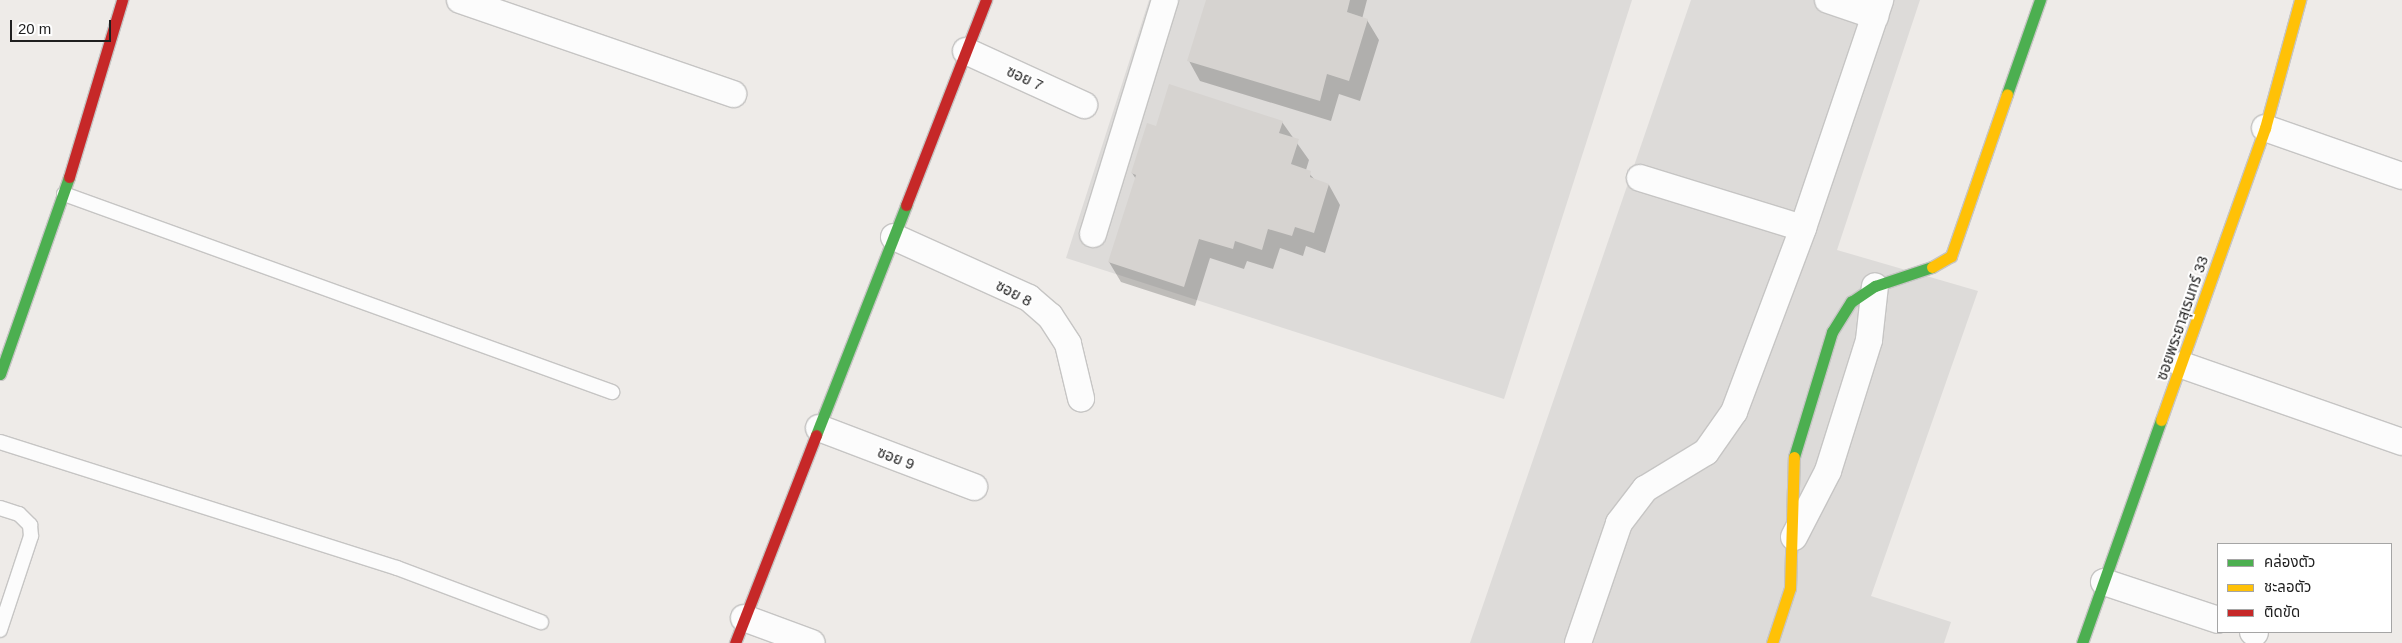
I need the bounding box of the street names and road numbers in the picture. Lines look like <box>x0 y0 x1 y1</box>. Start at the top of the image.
street label: ซอย 7 <box>1004 62 1046 94</box>
street label: ซอยพระยาสุเรนทร์ 33 <box>2152 253 2212 383</box>
street label: ซอย 8 <box>993 276 1035 310</box>
street label: ซอย 9 <box>875 443 917 473</box>

